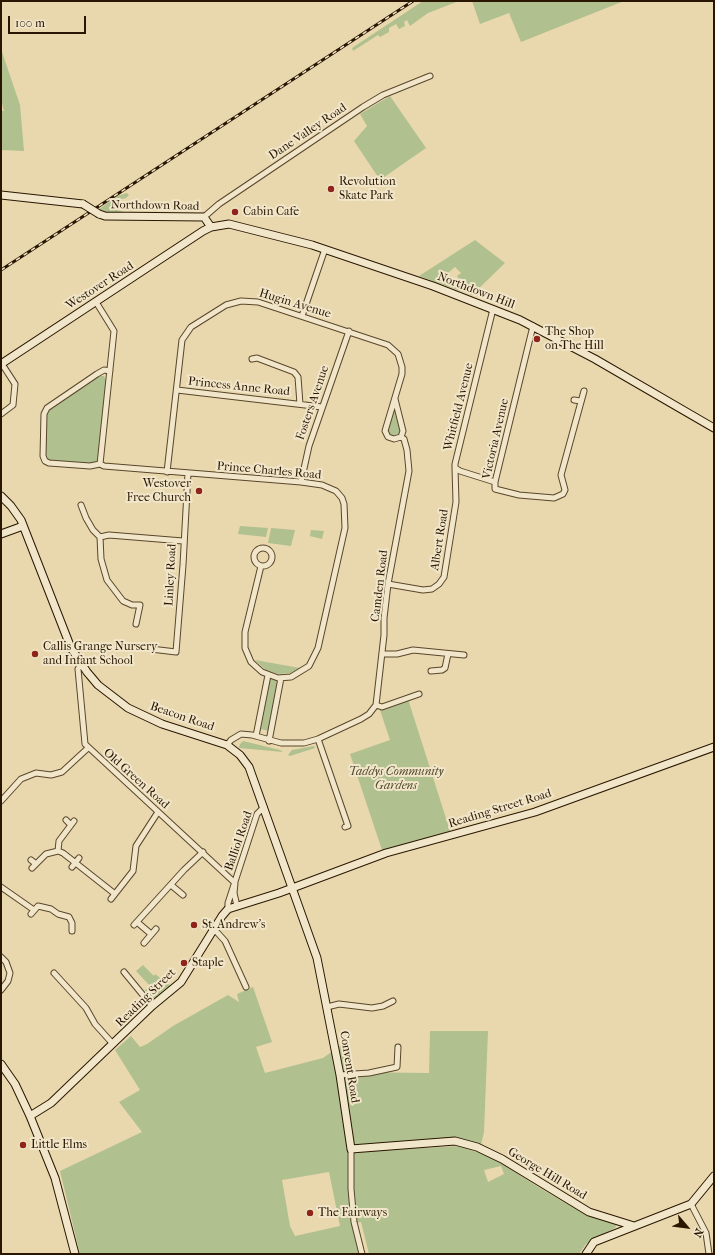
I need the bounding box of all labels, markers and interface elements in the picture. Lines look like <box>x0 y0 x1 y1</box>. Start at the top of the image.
scale bar <box>10 8 88 34</box>
text: 100 m <box>15 16 45 30</box>
street label: Dane Valley Road <box>266 101 350 163</box>
place label: Revolution Skate Park <box>339 175 396 203</box>
marker: Revolution Skate Park <box>326 184 336 194</box>
street label: Northdown Road <box>111 198 199 214</box>
place label: Cabin Cafe <box>243 205 299 219</box>
marker: Cabin Cafe <box>230 207 240 217</box>
street label: Westover Road <box>64 259 136 313</box>
street label: Northdown Hill <box>435 270 517 312</box>
street label: Hugin Avenue <box>257 286 333 322</box>
place label: The Shop on The Hill <box>545 325 604 353</box>
marker: The Shop on The Hill <box>532 334 542 344</box>
street label: Whitfield Avenue <box>441 362 477 452</box>
street label: Fosters Avenue <box>294 364 332 442</box>
street label: Princess Anne Road <box>187 374 291 400</box>
street label: Victoria Avenue <box>480 397 512 481</box>
street label: Prince Charles Road <box>216 459 322 483</box>
place label: Westover Free Church <box>127 477 191 505</box>
marker: Westover Free Church <box>194 486 204 496</box>
street label: Albert Road <box>428 508 452 572</box>
street label: Linley Road <box>162 543 180 607</box>
street label: Camden Road <box>368 549 392 623</box>
place label: Callis Grange Nursery and Infant School <box>43 640 157 668</box>
marker: Callis Grange Nursery and Infant School <box>30 649 40 659</box>
street label: Beacon Road <box>148 699 216 735</box>
street label: Old Green Road <box>100 746 172 812</box>
park label: Taddys Community Gardens <box>349 765 443 793</box>
street label: Reading Street Road <box>447 786 553 832</box>
street label: Balliol Road <box>222 809 256 873</box>
place label: St. Andrew's <box>202 918 265 932</box>
marker: St. Andrew's <box>189 920 199 930</box>
place label: Staple <box>192 956 224 970</box>
marker: Staple <box>179 958 189 968</box>
street label: Reading Street <box>113 966 179 1030</box>
street label: Convent Road <box>336 1030 362 1104</box>
place label: Little Elms <box>31 1138 87 1152</box>
marker: Little Elms <box>18 1140 28 1150</box>
street label: George Hill Road <box>505 1145 589 1203</box>
place label: The Fairways <box>318 1206 387 1220</box>
north arrow <box>667 1207 707 1247</box>
marker: The Fairways <box>305 1208 315 1218</box>
text: N <box>690 1226 706 1240</box>

